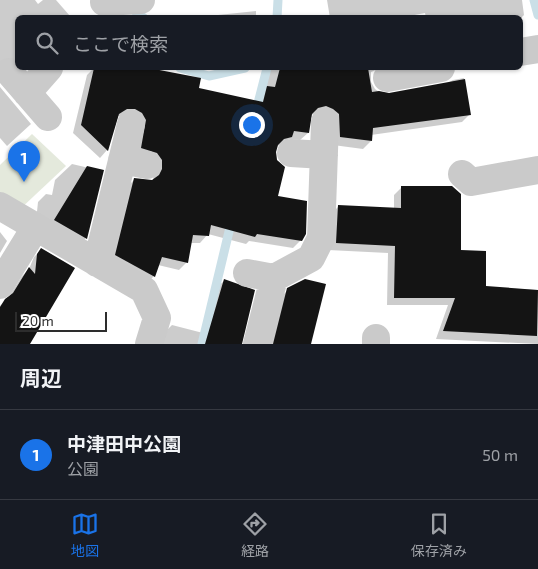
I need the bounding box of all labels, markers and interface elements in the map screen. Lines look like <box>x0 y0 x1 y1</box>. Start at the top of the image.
search box <box>15 15 523 70</box>
icon: search <box>33 29 61 57</box>
text: ここで検索 <box>73 32 168 55</box>
your location <box>239 112 265 138</box>
pin: 1 <box>8 141 40 182</box>
scale bar <box>15 309 108 332</box>
text: 20 m <box>22 312 54 329</box>
text: 周辺 <box>20 365 62 390</box>
text: 中津田中公園 <box>67 432 181 455</box>
text: 1 <box>33 445 39 464</box>
text: 50 m <box>482 445 518 464</box>
text: 公園 <box>67 459 99 478</box>
tab: 地図 <box>71 510 99 560</box>
tab: 経路 <box>241 510 269 560</box>
tab: 保存済み <box>411 510 467 560</box>

